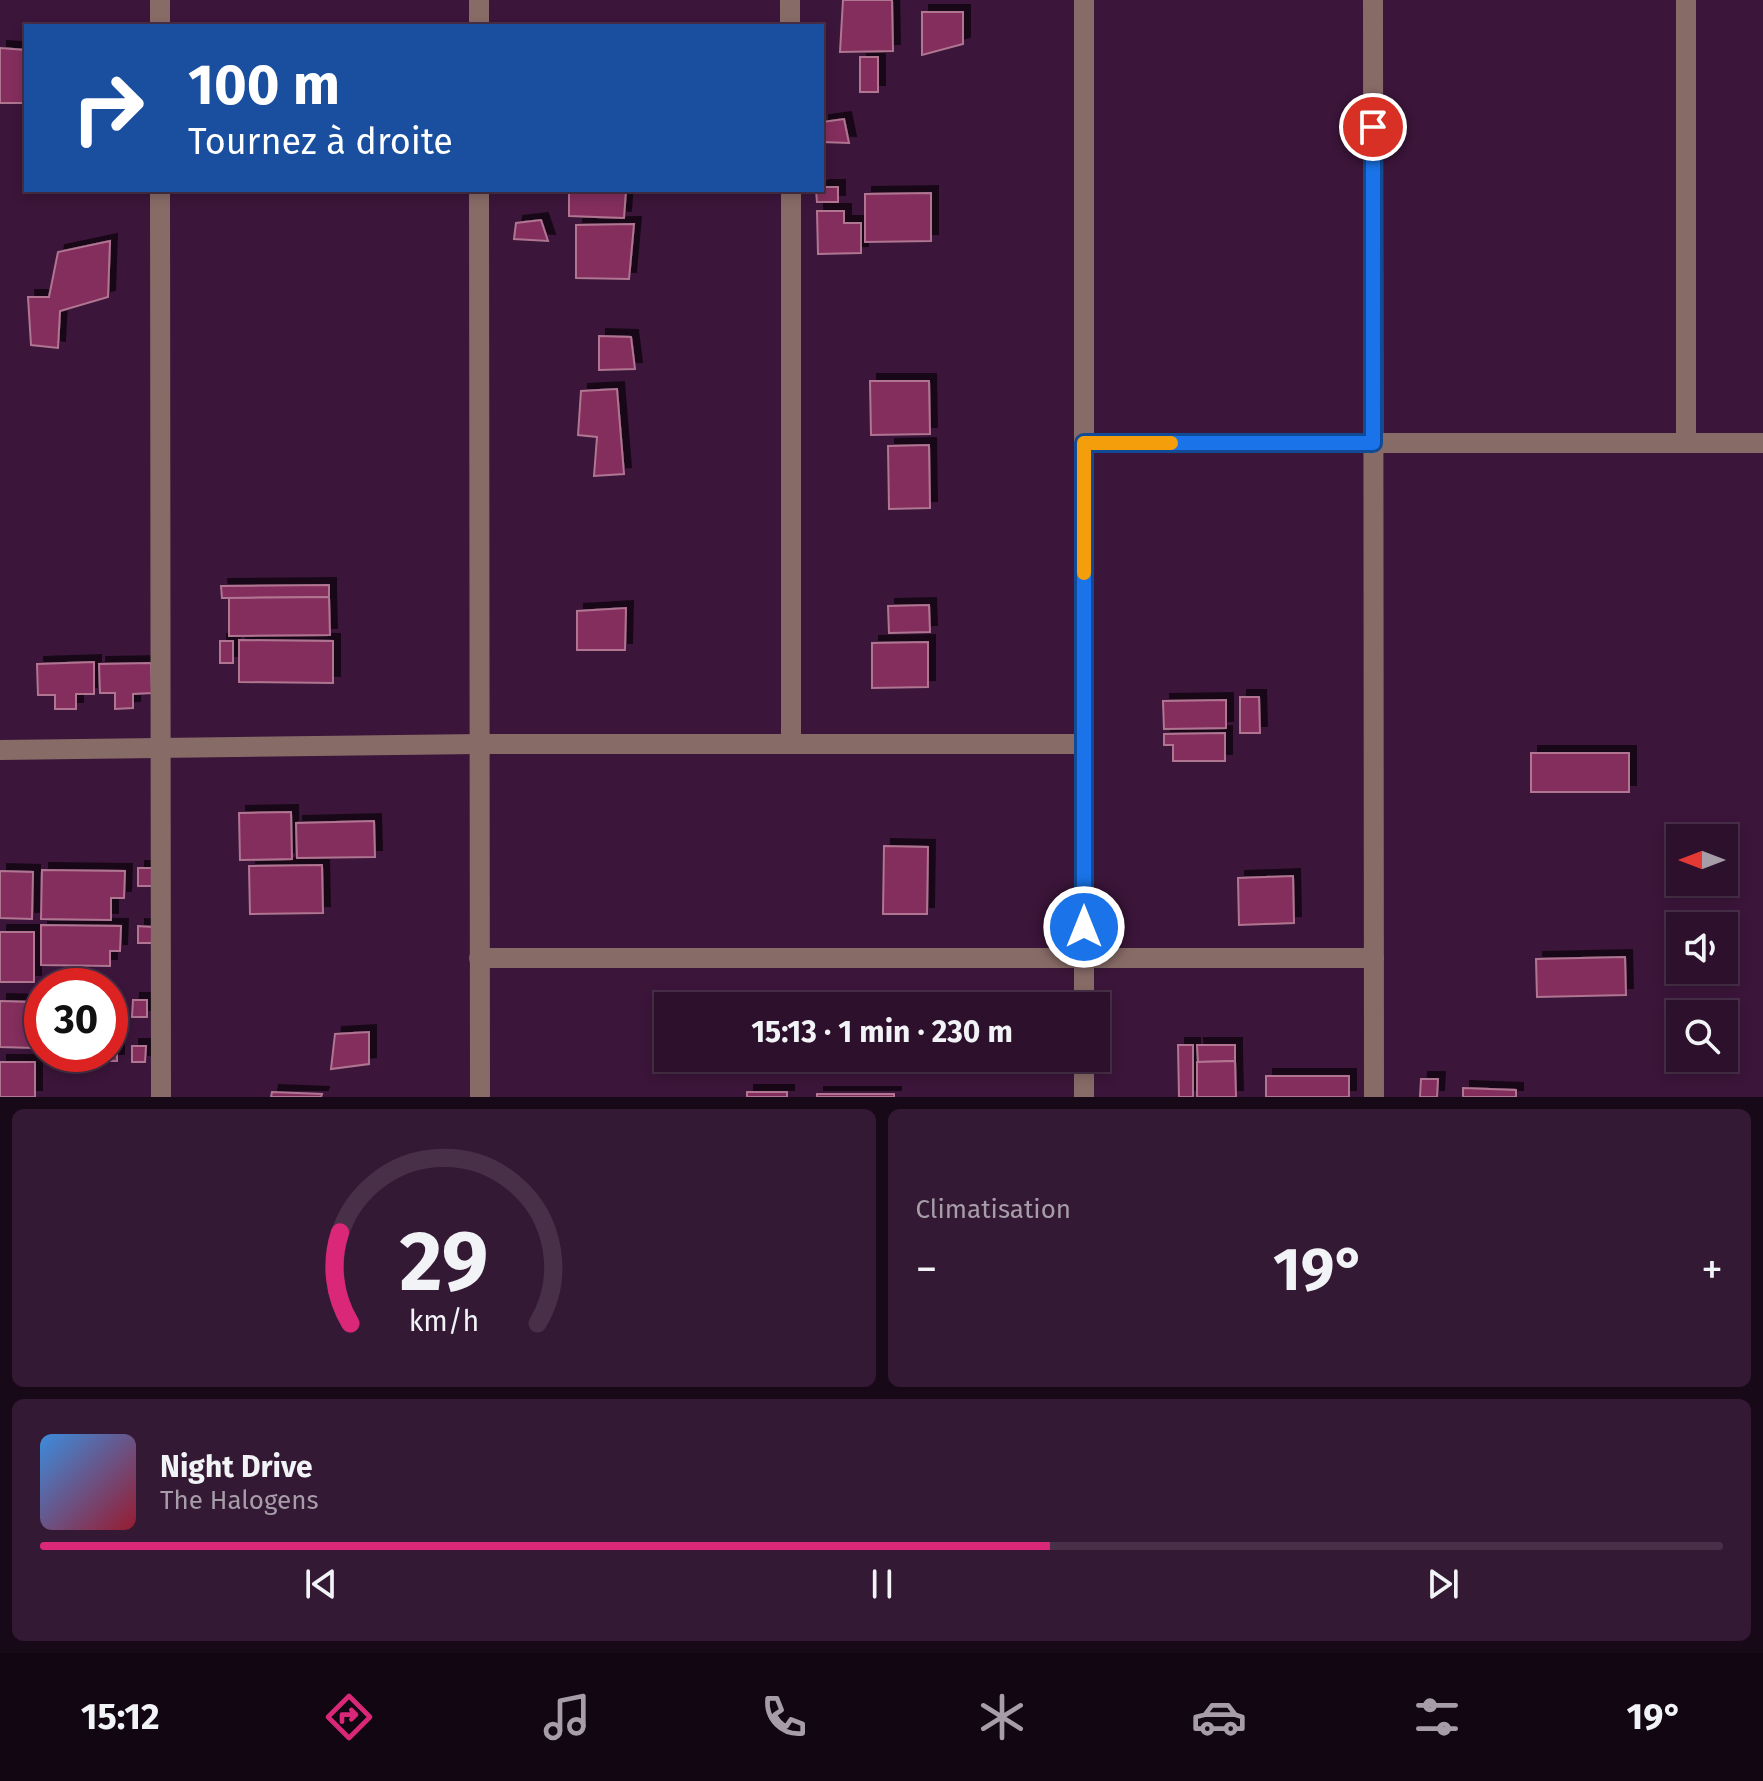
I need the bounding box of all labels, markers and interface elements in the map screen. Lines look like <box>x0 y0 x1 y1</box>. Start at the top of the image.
text: 100 m <box>188 52 340 119</box>
icon: right <box>56 56 160 160</box>
pin <box>1339 93 1407 161</box>
icon: arrive <box>1351 105 1395 149</box>
text: Tournez à droite <box>188 120 453 164</box>
north arrow <box>1666 824 1738 896</box>
map controls <box>1666 824 1738 1072</box>
position arrow <box>1042 885 1126 969</box>
button: sound <box>1666 912 1738 984</box>
speed limit sign: 30 <box>24 968 128 1072</box>
button: search <box>1666 1000 1738 1072</box>
text: 15:13 · 1 min · 230 m <box>751 1014 1013 1050</box>
text: Climatisation <box>916 1194 1071 1225</box>
text: 29 <box>399 1212 488 1312</box>
text: 19° <box>1273 1234 1366 1306</box>
text: − <box>916 1243 938 1296</box>
text: + <box>1701 1243 1723 1296</box>
text: km/h <box>408 1304 479 1339</box>
text: Night Drive <box>160 1449 313 1485</box>
text: The Halogens <box>160 1485 319 1516</box>
icon: previous <box>299 1562 343 1606</box>
icon: pause <box>860 1562 904 1606</box>
icon: next <box>1421 1562 1465 1606</box>
icon: directions <box>321 1689 377 1745</box>
icon: music <box>539 1689 595 1745</box>
icon: phone <box>756 1689 812 1745</box>
icon: climate <box>974 1689 1030 1745</box>
icon: car <box>1191 1689 1247 1745</box>
icon: filters <box>1409 1689 1465 1745</box>
text: 15:12 <box>81 1695 160 1739</box>
text: 19° <box>1627 1695 1682 1739</box>

